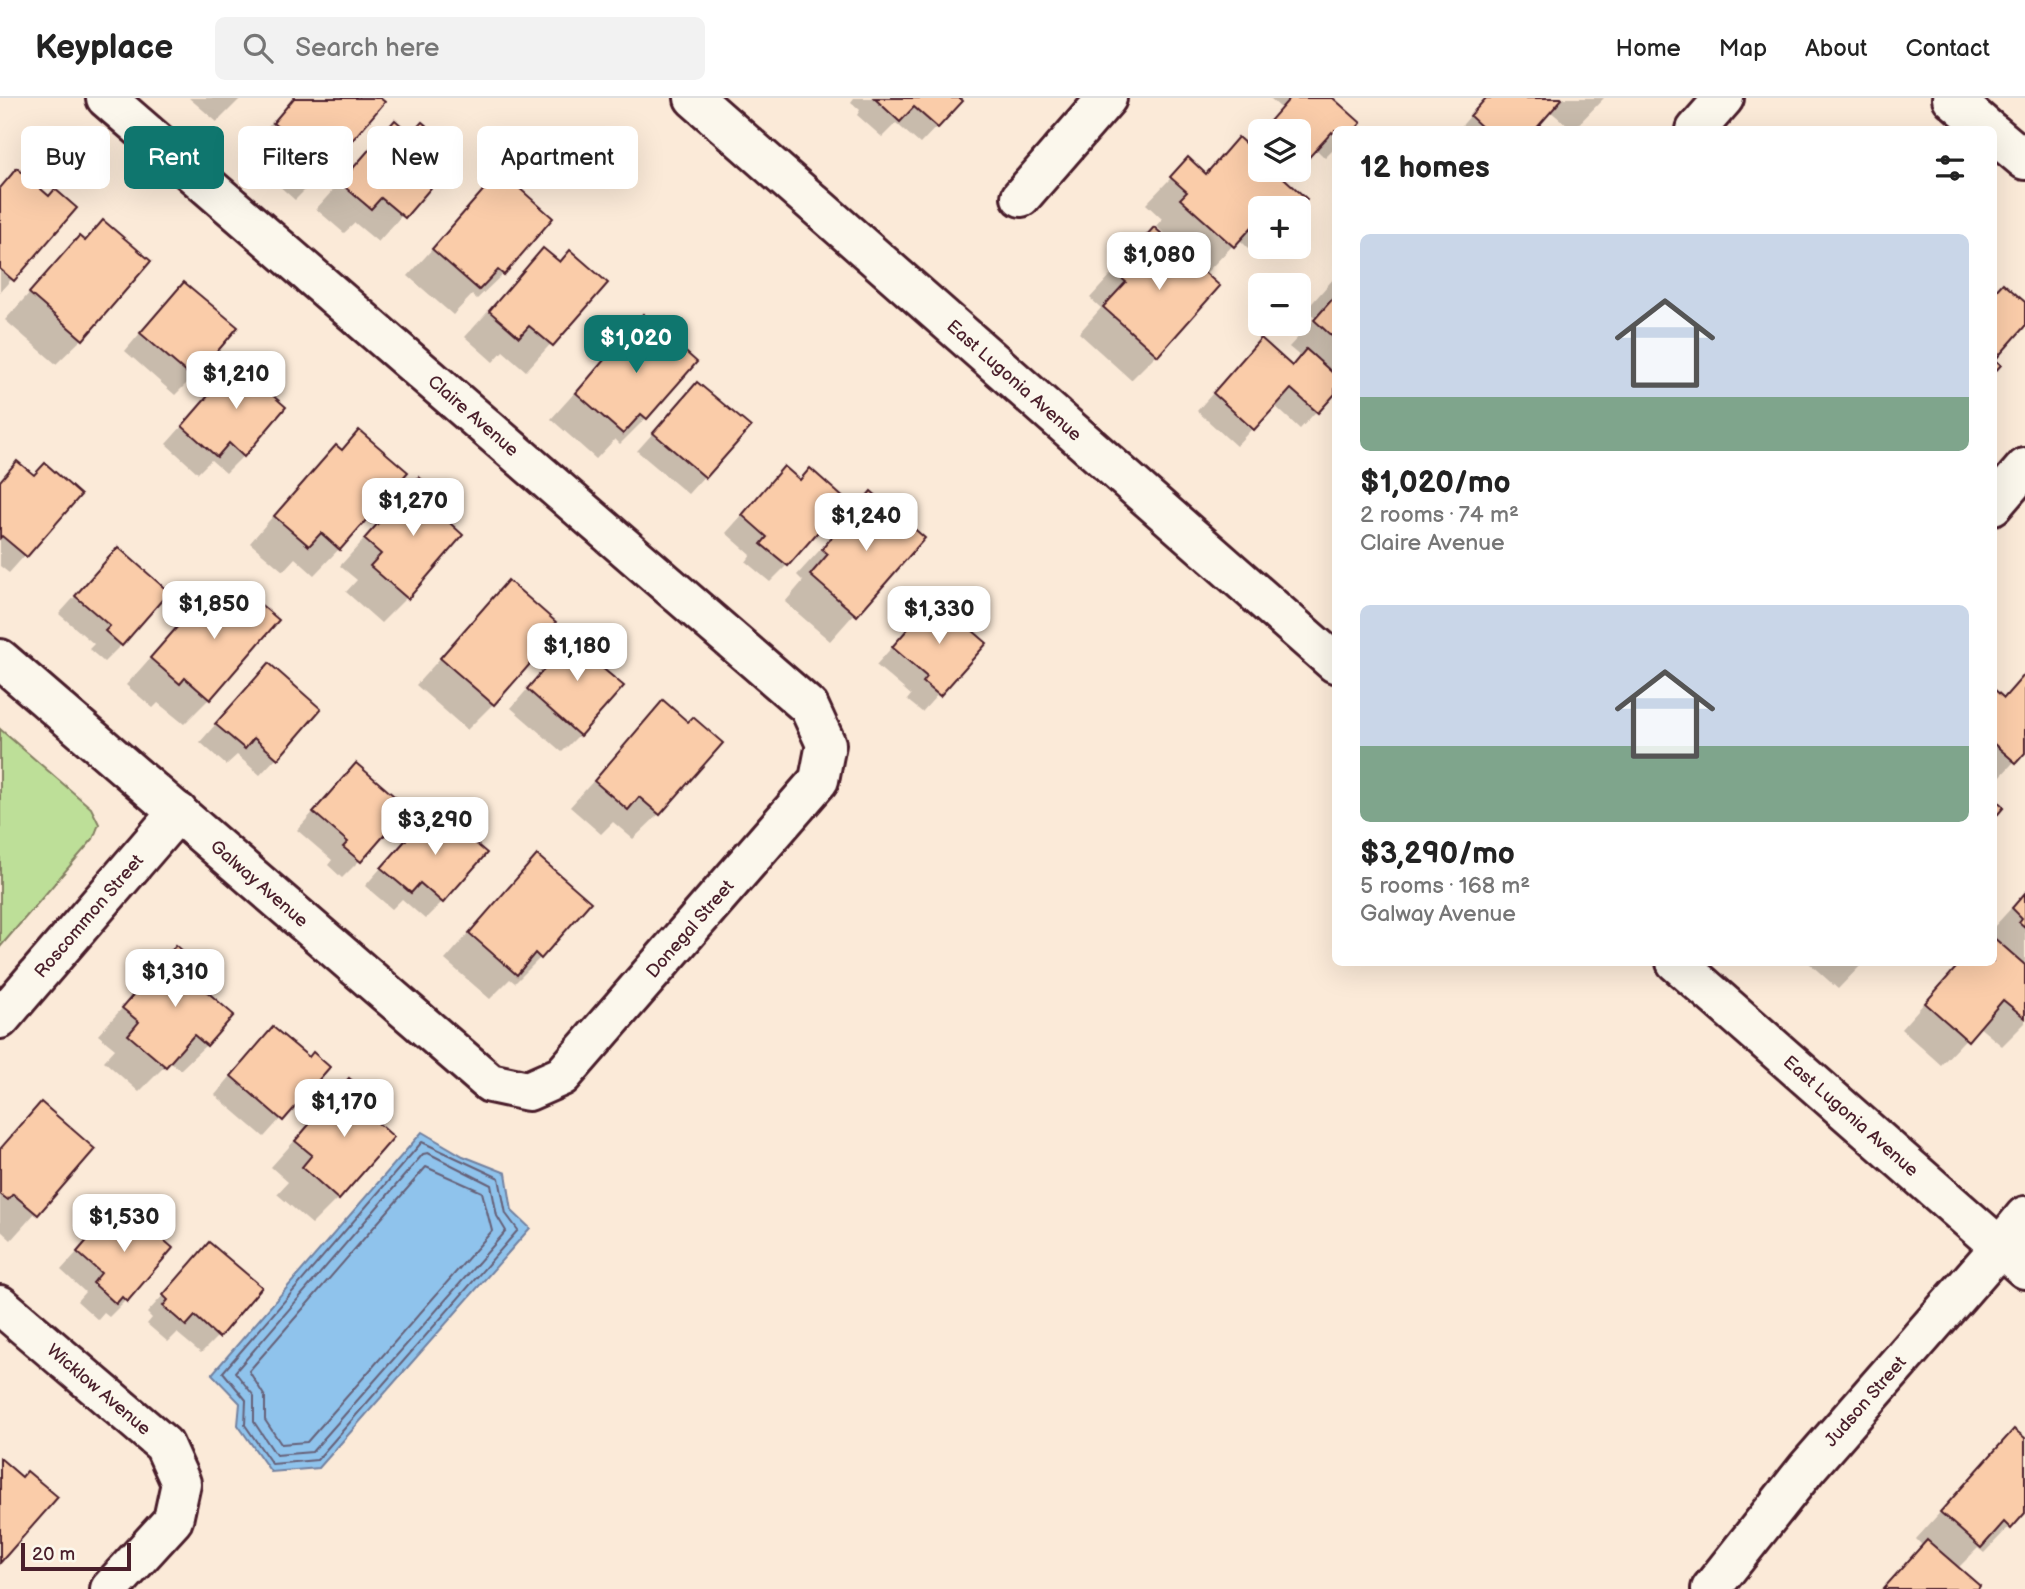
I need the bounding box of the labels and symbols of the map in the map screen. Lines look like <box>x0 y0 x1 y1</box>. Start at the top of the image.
pin: $1,080 <box>1102 232 1216 292</box>
street label: East Lugonia Avenue <box>943 315 1086 445</box>
pin: $1,020 <box>579 316 693 375</box>
pin: $1,210 <box>179 352 293 411</box>
street label: Claire Avenue <box>423 371 523 461</box>
pin: $1,270 <box>356 478 470 538</box>
pin: $1,240 <box>809 494 923 553</box>
pin: $1,850 <box>157 582 271 641</box>
pin: $1,330 <box>882 587 996 646</box>
pin: $1,180 <box>520 624 634 683</box>
pin: $3,290 <box>378 798 492 857</box>
street label: Galway Avenue <box>206 836 313 932</box>
street label: Roscommon Street <box>30 850 148 982</box>
street label: Donegal Street <box>642 875 738 982</box>
pin: $1,310 <box>118 950 232 1009</box>
street label: East Lugonia Avenue <box>1779 1051 1923 1181</box>
pin: $1,170 <box>287 1080 401 1139</box>
pin: $1,530 <box>67 1194 181 1254</box>
street label: Wicklow Avenue <box>43 1339 155 1440</box>
street label: Judson Street <box>1820 1351 1911 1451</box>
scale bar <box>21 1540 131 1572</box>

